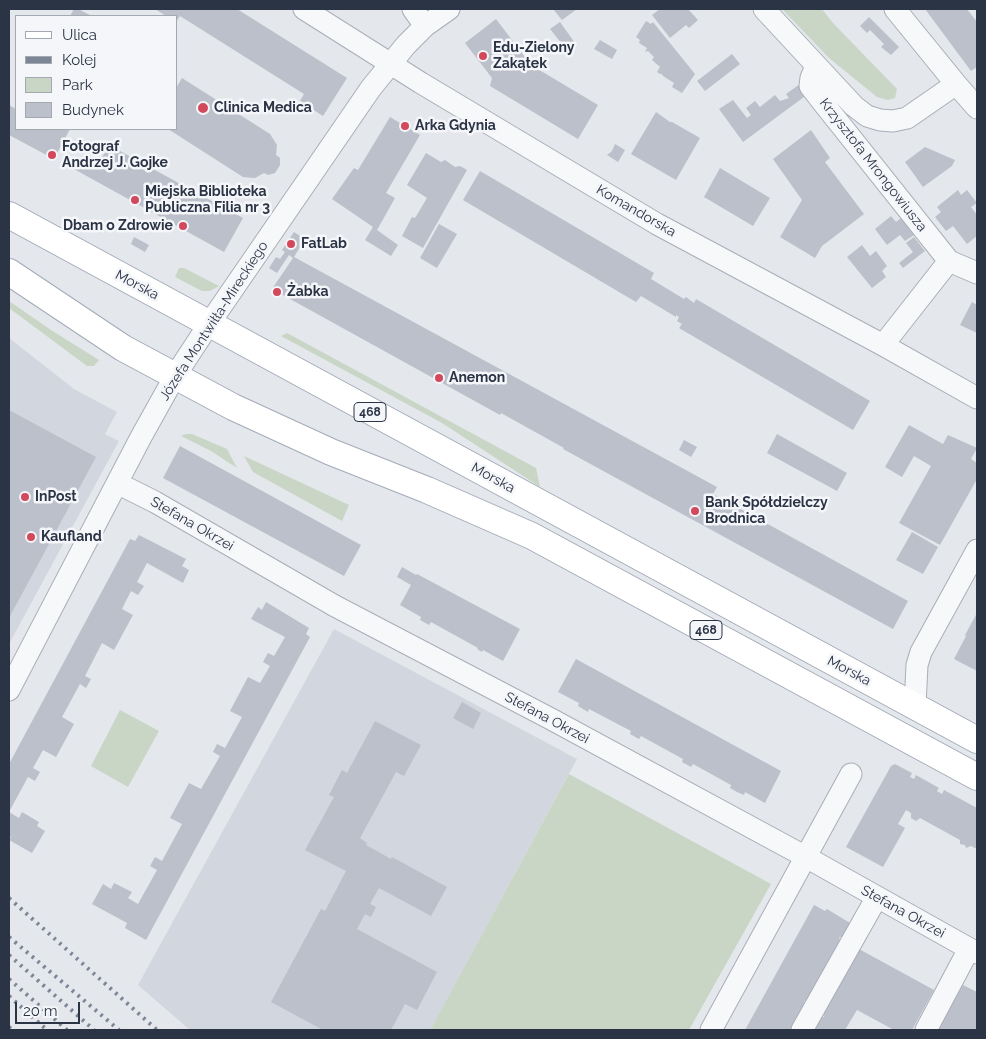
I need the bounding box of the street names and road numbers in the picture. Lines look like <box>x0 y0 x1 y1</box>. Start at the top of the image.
street label: Krzysztofa Mrongowiusza <box>816 95 930 235</box>
street label: Komandorska <box>593 181 679 241</box>
street label: Józefa Montwiłła-Mireckiego <box>156 238 272 404</box>
street label: Morska <box>112 267 162 303</box>
road number: 468 <box>354 402 386 422</box>
street label: Morska <box>468 459 518 497</box>
street label: Stefana Okrzei <box>147 493 237 555</box>
road number: 468 <box>690 620 722 640</box>
street label: Morska <box>824 653 874 689</box>
street label: Stefana Okrzei <box>502 689 592 747</box>
street label: Stefana Okrzei <box>858 882 948 942</box>

